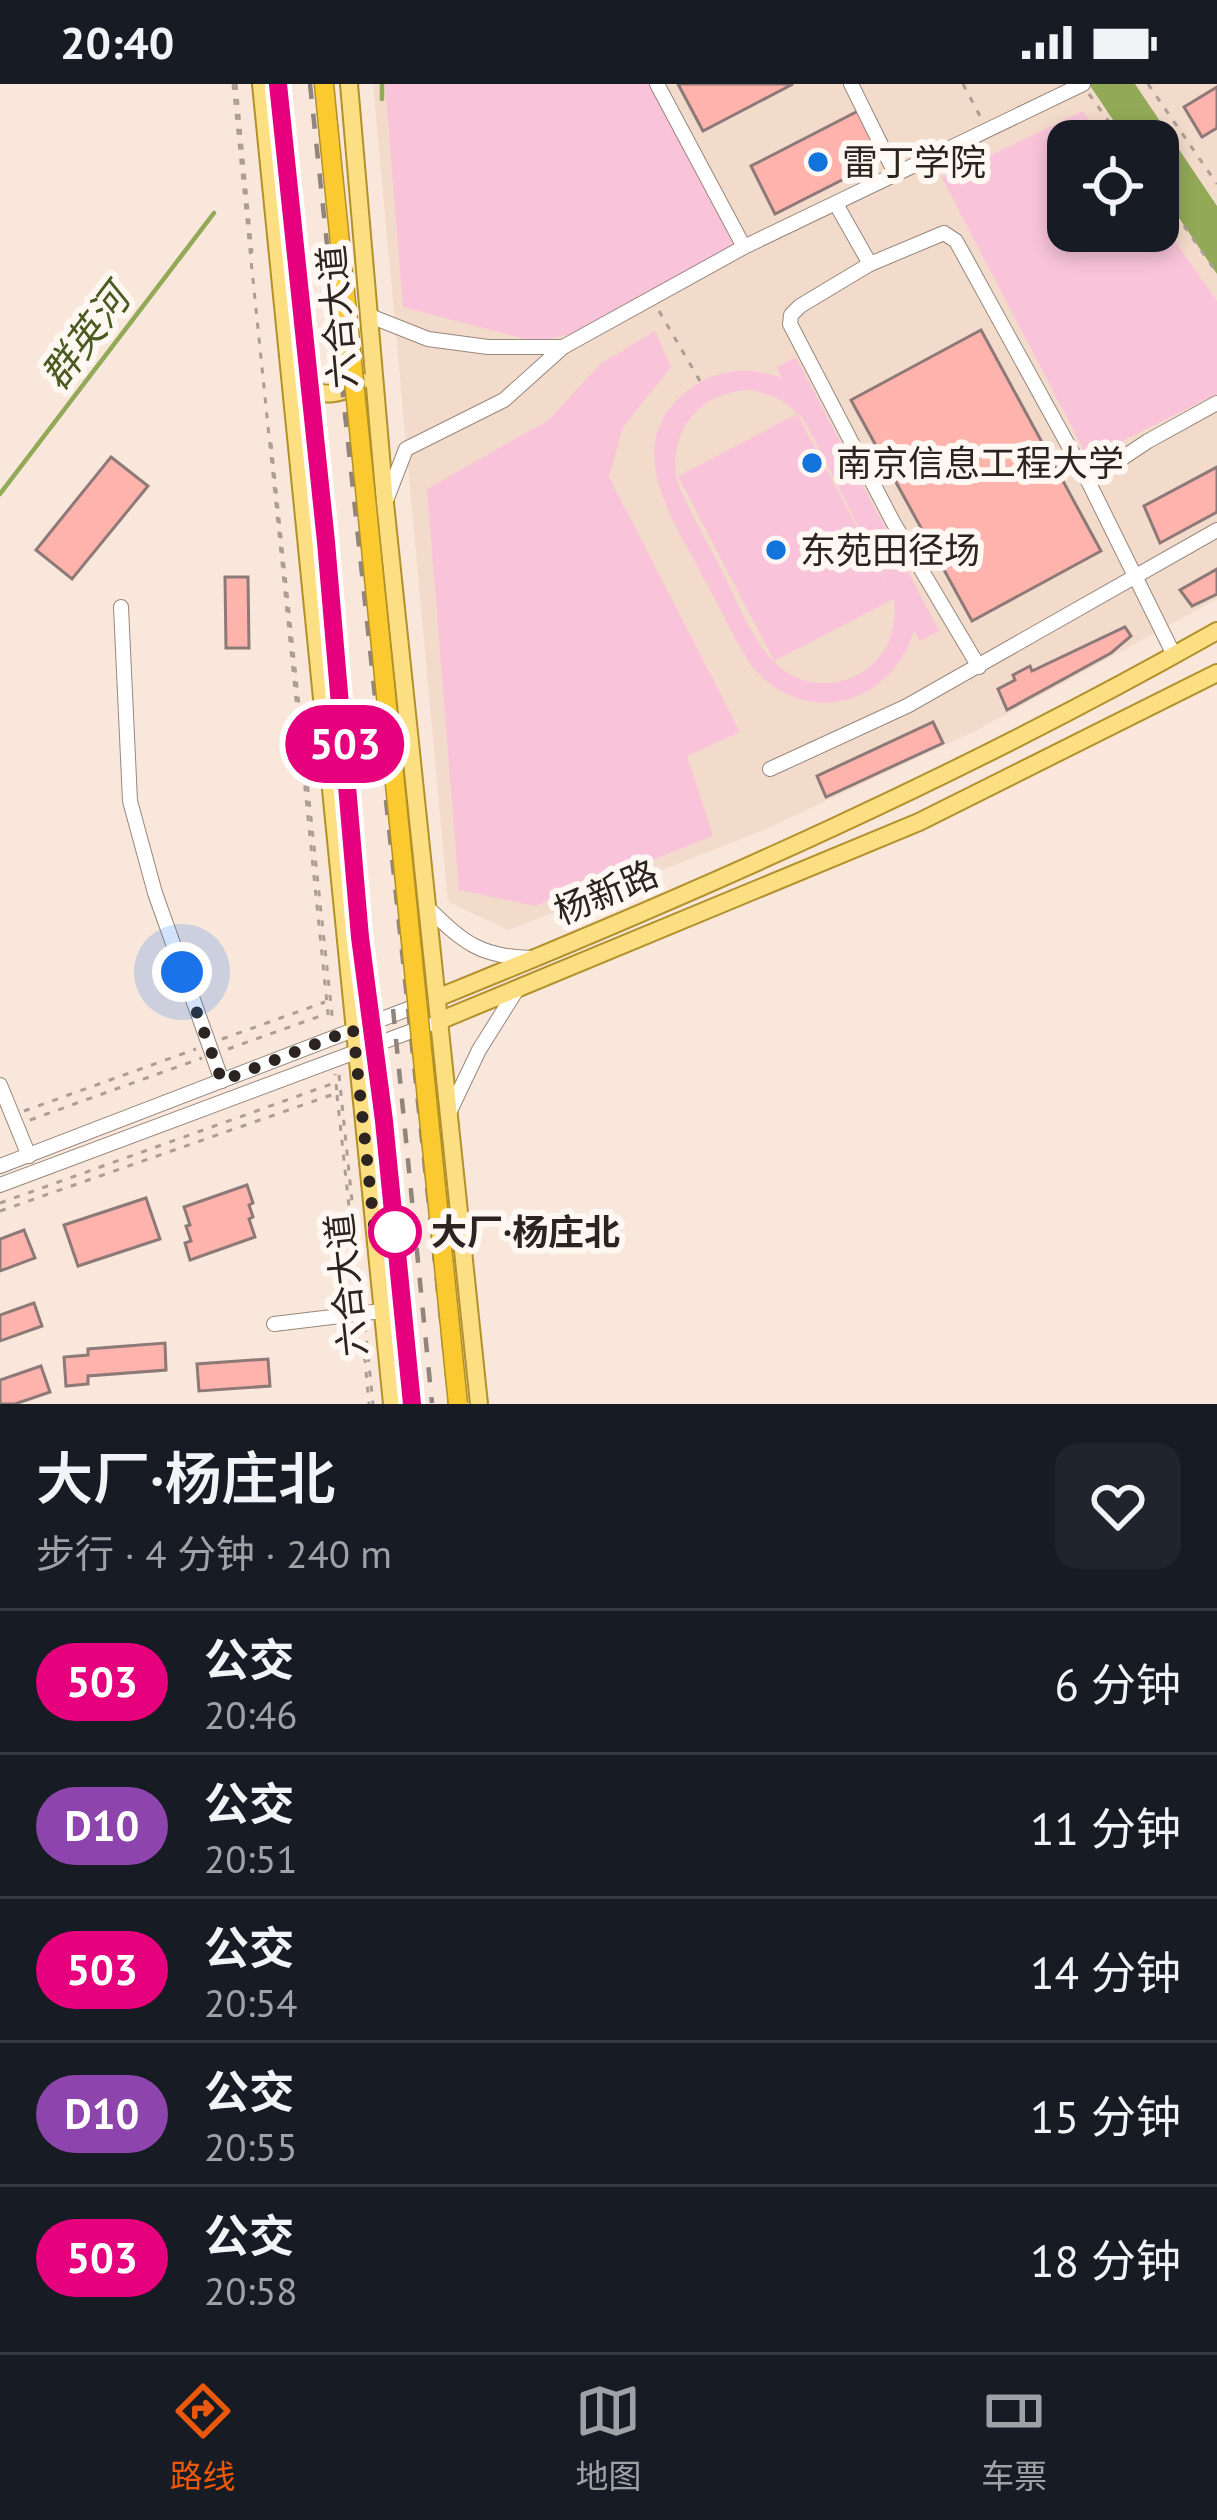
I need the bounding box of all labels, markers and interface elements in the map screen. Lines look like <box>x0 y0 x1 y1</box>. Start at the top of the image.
text: 20:40 <box>60 13 174 71</box>
map controls <box>1047 120 1179 252</box>
button: locate <box>1047 120 1179 252</box>
place label: 雷丁学院 <box>842 138 986 185</box>
marker: 雷丁学院 <box>805 149 831 175</box>
street label: 六合大道 <box>307 243 366 391</box>
water label: 群英河 <box>29 269 144 399</box>
place label: 南京信息工程大学 <box>836 439 1124 486</box>
marker: 南京信息工程大学 <box>799 450 825 476</box>
place label: 东苑田径场 <box>800 526 980 573</box>
marker: 东苑田径场 <box>763 537 789 563</box>
line badge: 503 <box>276 705 414 783</box>
text: 503 <box>309 716 381 771</box>
street label: 杨新路 <box>547 849 665 934</box>
your location <box>152 942 212 1002</box>
marker: 大厂·杨庄北 <box>370 1207 420 1257</box>
place label: 大厂·杨庄北 <box>431 1208 620 1255</box>
street label: 六合大道 <box>315 1211 376 1359</box>
text: 大厂·杨庄北 <box>36 1441 335 1515</box>
button: heart <box>1055 1443 1181 1569</box>
text: 步行 · 4 分钟 · 240 m <box>36 1528 392 1579</box>
text: 公交 <box>204 1630 294 1688</box>
text: 503 <box>66 1654 138 1709</box>
text: 6 分钟 <box>1054 1655 1181 1713</box>
text: 20:46 <box>204 1689 298 1740</box>
text: 公交 <box>204 1774 294 1832</box>
text: D10 <box>65 1798 139 1853</box>
text: 11 分钟 <box>1030 1799 1181 1857</box>
text: 20:51 <box>204 1833 298 1884</box>
text: 公交 <box>204 1918 294 1976</box>
text: 503 <box>66 1942 138 1997</box>
text: 14 分钟 <box>1030 1943 1181 2001</box>
text: 20:54 <box>204 1977 298 2028</box>
text: 公交 <box>204 2062 294 2120</box>
text: D10 <box>65 2086 139 2141</box>
text: 15 分钟 <box>1030 2087 1181 2145</box>
text: 20:55 <box>204 2121 298 2172</box>
text: 公交 <box>204 2206 294 2264</box>
text: 503 <box>66 2230 138 2285</box>
text: 18 分钟 <box>1030 2231 1181 2289</box>
text: 20:58 <box>204 2265 298 2316</box>
tab: 路线 <box>170 2378 236 2498</box>
tab: 地图 <box>575 2378 641 2498</box>
tab: 车票 <box>981 2378 1047 2498</box>

